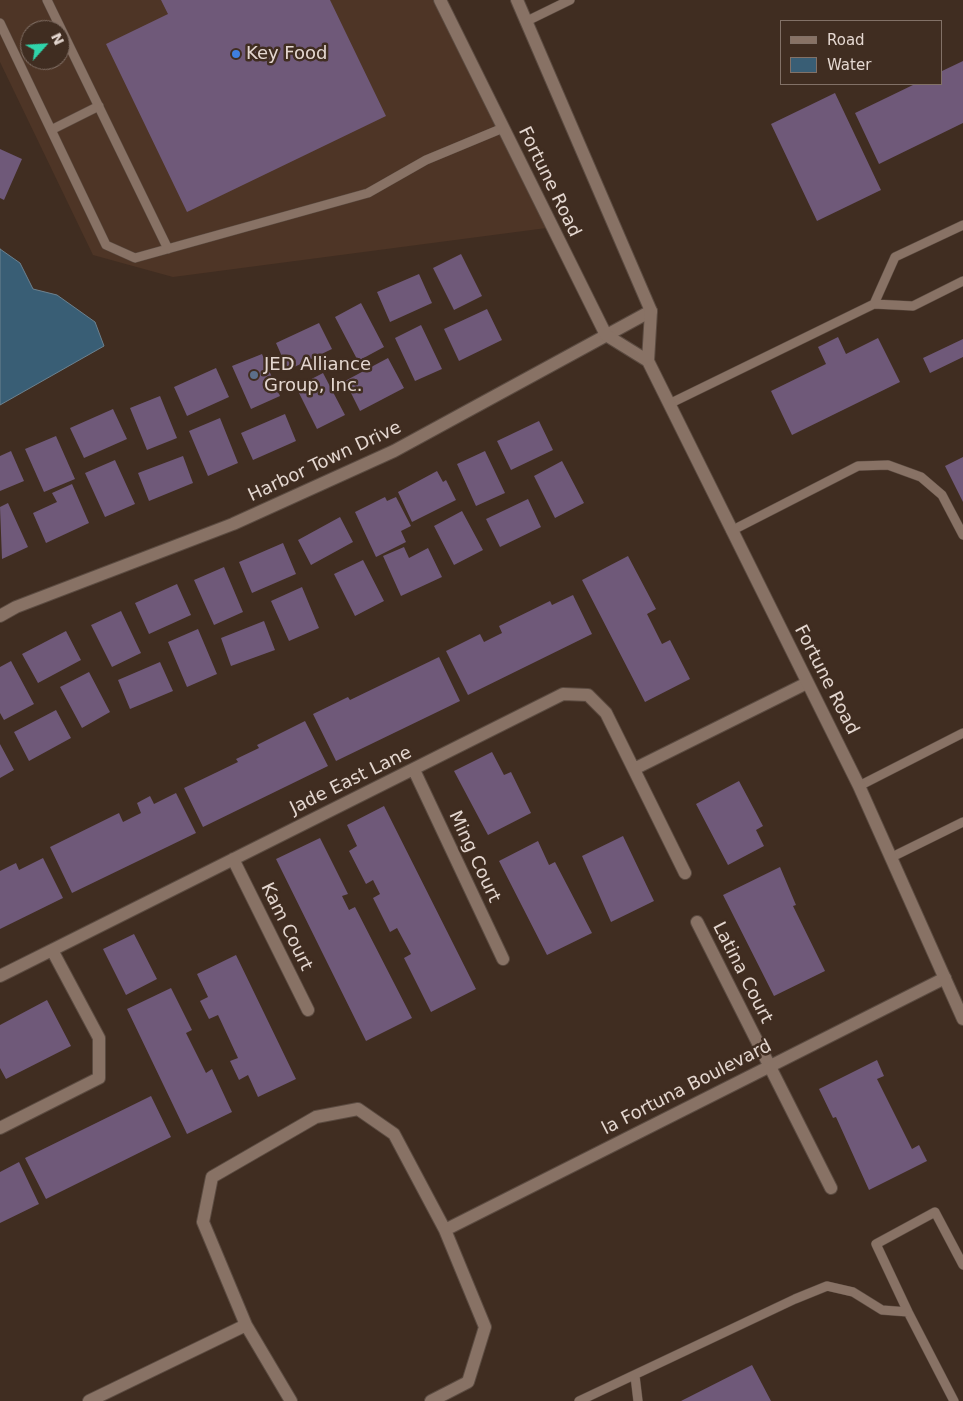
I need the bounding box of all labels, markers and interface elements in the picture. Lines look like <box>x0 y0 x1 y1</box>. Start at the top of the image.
north arrow <box>20 20 70 70</box>
legend <box>780 20 943 85</box>
text: N <box>48 30 67 48</box>
text: Road <box>827 31 865 49</box>
place label: Key Food <box>246 43 328 65</box>
marker: Key Food <box>230 48 242 60</box>
text: Water <box>827 56 871 74</box>
street label: Fortune Road <box>513 123 585 241</box>
place label: JED Alliance Group, Inc. <box>264 354 371 396</box>
marker: JED Alliance Group, Inc. <box>248 369 260 381</box>
street label: Harbor Town Drive <box>245 417 405 507</box>
street label: Fortune Road <box>789 622 863 738</box>
street label: Jade East Lane <box>287 742 415 820</box>
street label: Ming Court <box>443 808 505 906</box>
street label: Kam Court <box>255 879 317 975</box>
street label: Latina Court <box>707 919 777 1027</box>
street label: la Fortuna Boulevard <box>599 1036 775 1140</box>

